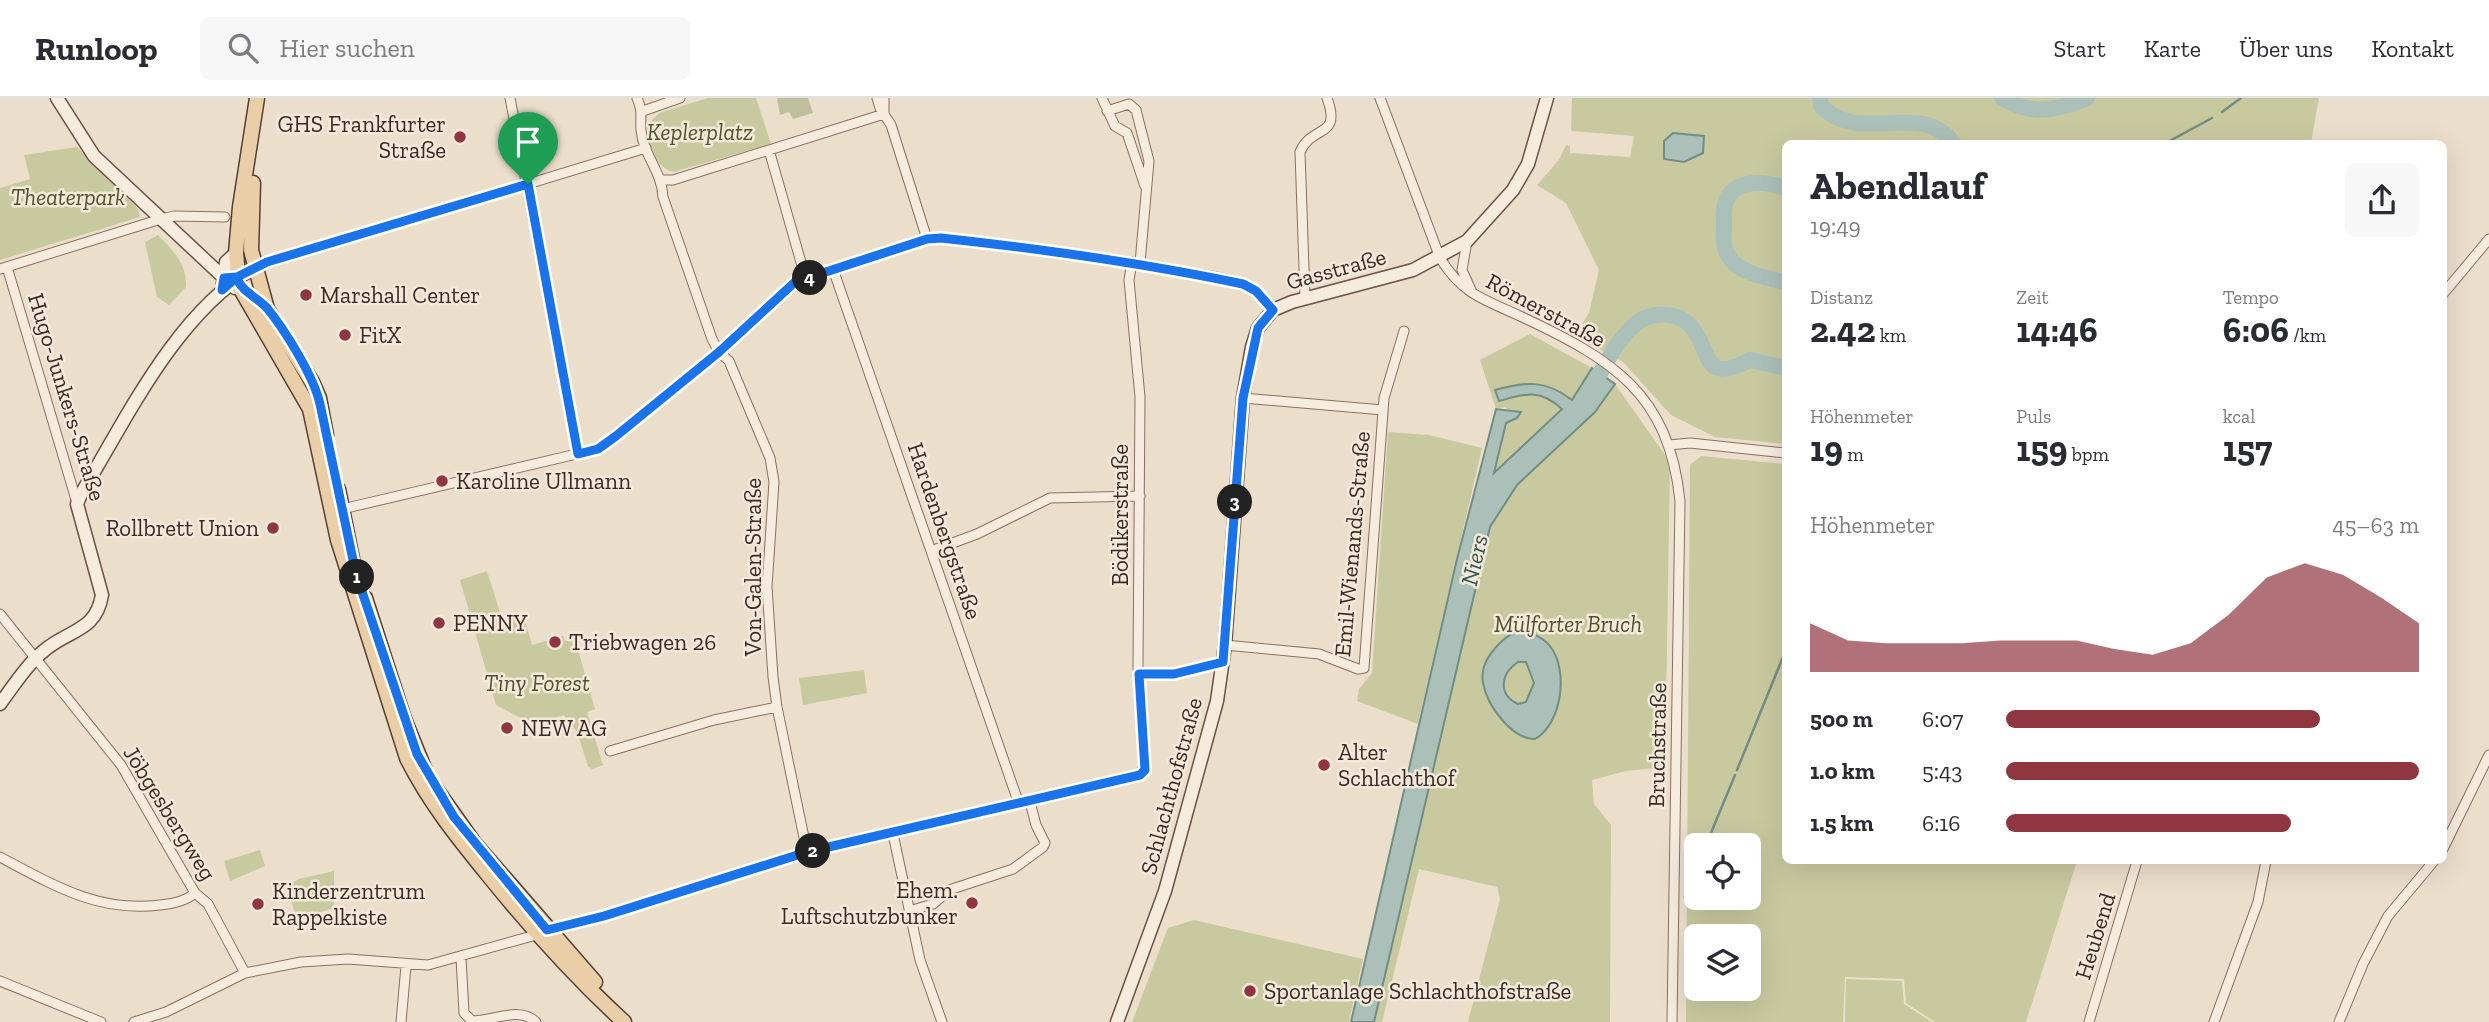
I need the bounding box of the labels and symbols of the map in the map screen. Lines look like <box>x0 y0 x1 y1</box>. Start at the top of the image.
place label: GHS Frankfurter Straße <box>278 110 446 164</box>
pin <box>498 112 558 184</box>
park label: Keplerplatz <box>647 118 753 146</box>
marker: GHS Frankfurter Straße <box>452 129 468 145</box>
park label: Theaterpark <box>11 183 125 211</box>
street label: Gasstraße <box>1283 242 1389 296</box>
pin: 4 <box>792 260 828 296</box>
street label: Römerstraße <box>1481 267 1611 353</box>
place label: Marshall Center <box>320 281 480 309</box>
marker: Marshall Center <box>298 287 314 303</box>
street label: Hugo-Junkers-Straße <box>22 290 112 504</box>
place label: FitX <box>359 321 402 349</box>
marker: FitX <box>337 327 353 343</box>
street label: Emil-Wienands-Straße <box>1328 430 1376 658</box>
street label: Hardenbergstraße <box>902 439 988 623</box>
street label: Bödikerstraße <box>1106 444 1134 586</box>
place label: Karoline Ullmann <box>456 467 631 495</box>
marker: Karoline Ullmann <box>434 473 450 489</box>
street label: Von-Galen-Straße <box>739 478 767 657</box>
pin: 3 <box>1218 484 1252 520</box>
place label: Rollbrett Union <box>105 514 259 542</box>
marker: Rollbrett Union <box>265 520 281 536</box>
water label: Niers <box>1454 532 1494 588</box>
pin: 1 <box>340 560 374 594</box>
place label: PENNY <box>453 609 529 637</box>
park label: Mülforter Bruch <box>1494 610 1642 638</box>
marker: PENNY <box>431 615 447 631</box>
place label: Triebwagen 26 <box>569 628 717 656</box>
marker: Triebwagen 26 <box>547 634 563 650</box>
park label: Tiny Forest <box>484 669 590 697</box>
street label: Bruchstraße <box>1642 682 1672 808</box>
street label: Schlachthofstraße <box>1134 694 1208 878</box>
place label: NEW AG <box>521 714 607 742</box>
marker: NEW AG <box>499 720 515 736</box>
place label: Alter Schlachthof <box>1338 738 1457 792</box>
street label: Jöbgesbergweg <box>117 740 223 886</box>
marker: Alter Schlachthof <box>1316 757 1332 773</box>
pin: 2 <box>796 834 830 868</box>
place label: Ehem. Luftschutzbunker <box>781 876 958 930</box>
place label: Kinderzentrum Rappelkiste <box>272 877 425 931</box>
street label: Heubend <box>2069 889 2122 983</box>
marker: Ehem. Luftschutzbunker <box>964 895 980 911</box>
marker: Kinderzentrum Rappelkiste <box>250 896 266 912</box>
place label: Sportanlage Schlachthofstraße <box>1264 977 1571 1005</box>
marker: Sportanlage Schlachthofstraße <box>1242 983 1258 999</box>

